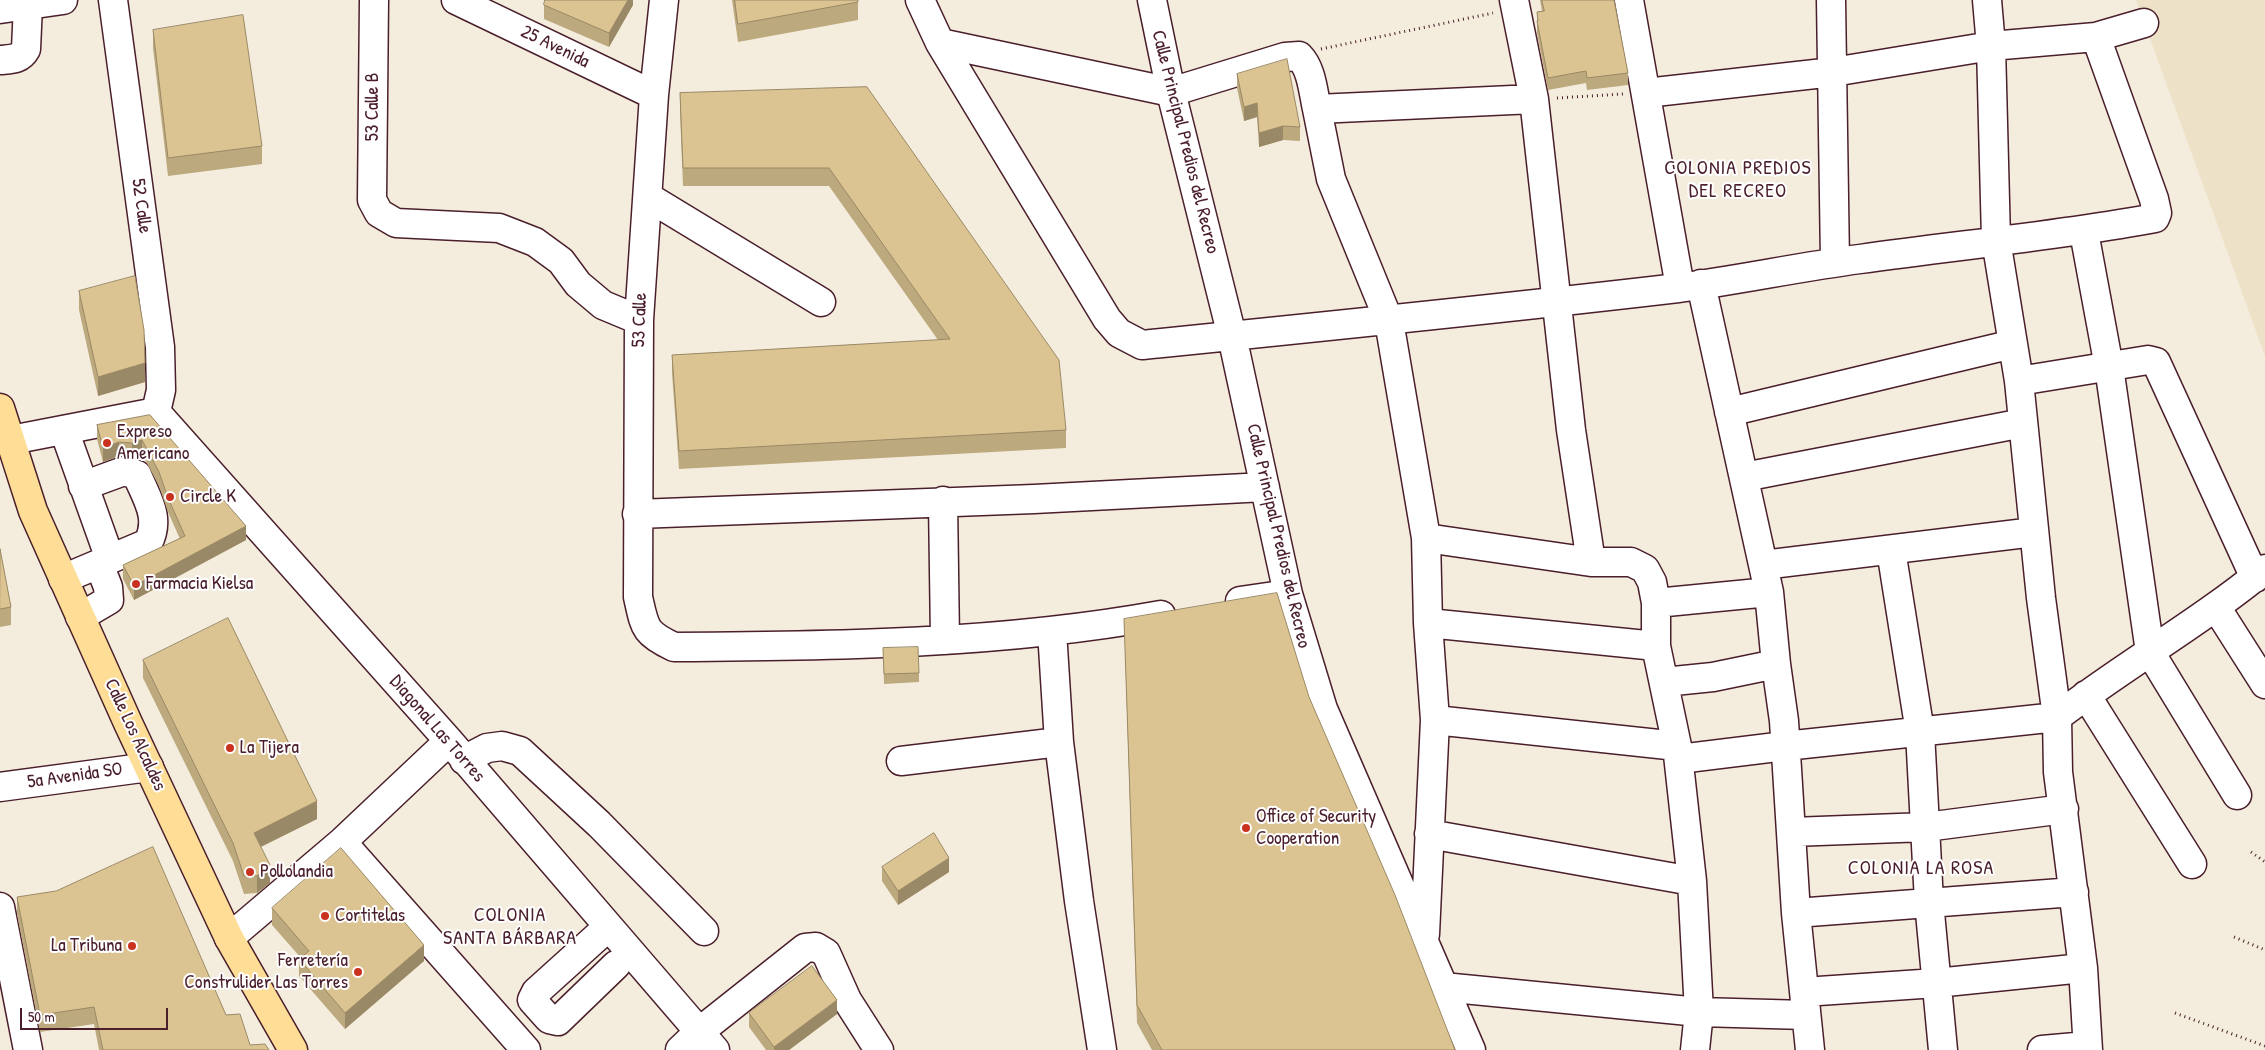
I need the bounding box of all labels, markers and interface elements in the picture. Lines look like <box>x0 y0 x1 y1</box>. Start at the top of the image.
street label: 25 Avenida <box>517 21 593 73</box>
street label: Calle Principal Predios del Recreo <box>1146 28 1224 256</box>
street label: 53 Calle B <box>362 73 384 141</box>
district label: COLONIA PREDIOS DEL RECREO <box>1662 157 1814 204</box>
street label: 52 Calle <box>126 177 156 235</box>
street label: 53 Calle <box>628 292 652 348</box>
place label: Expreso Americano <box>117 421 189 465</box>
street label: Calle Principal Predios del Recreo <box>1241 422 1315 650</box>
marker: Expreso Americano <box>101 437 113 449</box>
place label: Circle K <box>180 486 236 508</box>
marker: Circle K <box>164 491 176 503</box>
place label: Farmacia Kielsa <box>146 573 253 595</box>
marker: Farmacia Kielsa <box>130 578 142 590</box>
street label: Diagonal Las Torres <box>384 671 490 787</box>
street label: Calle Los Alcaldes <box>99 675 171 795</box>
place label: La Tijera <box>240 737 299 759</box>
marker: La Tijera <box>224 742 236 754</box>
street label: 5a Avenida SO <box>26 758 124 794</box>
place label: Office of Security Cooperation <box>1256 806 1376 850</box>
marker: Office of Security Cooperation <box>1240 822 1252 834</box>
district label: COLONIA LA ROSA <box>1846 857 1996 881</box>
place label: Pollolandia <box>260 861 333 883</box>
marker: Pollolandia <box>244 866 256 878</box>
district label: COLONIA SANTA BÁRBARA <box>441 904 579 951</box>
place label: Cortitelas <box>335 905 405 927</box>
marker: Cortitelas <box>319 910 331 922</box>
place label: La Tribuna <box>51 935 122 957</box>
marker: La Tribuna <box>126 940 138 952</box>
place label: Ferretería Construlider Las Torres <box>184 950 348 994</box>
marker: Ferretería Construlider Las Torres <box>352 966 364 978</box>
scale bar <box>22 998 170 1030</box>
text: 50 m <box>28 1006 55 1027</box>

